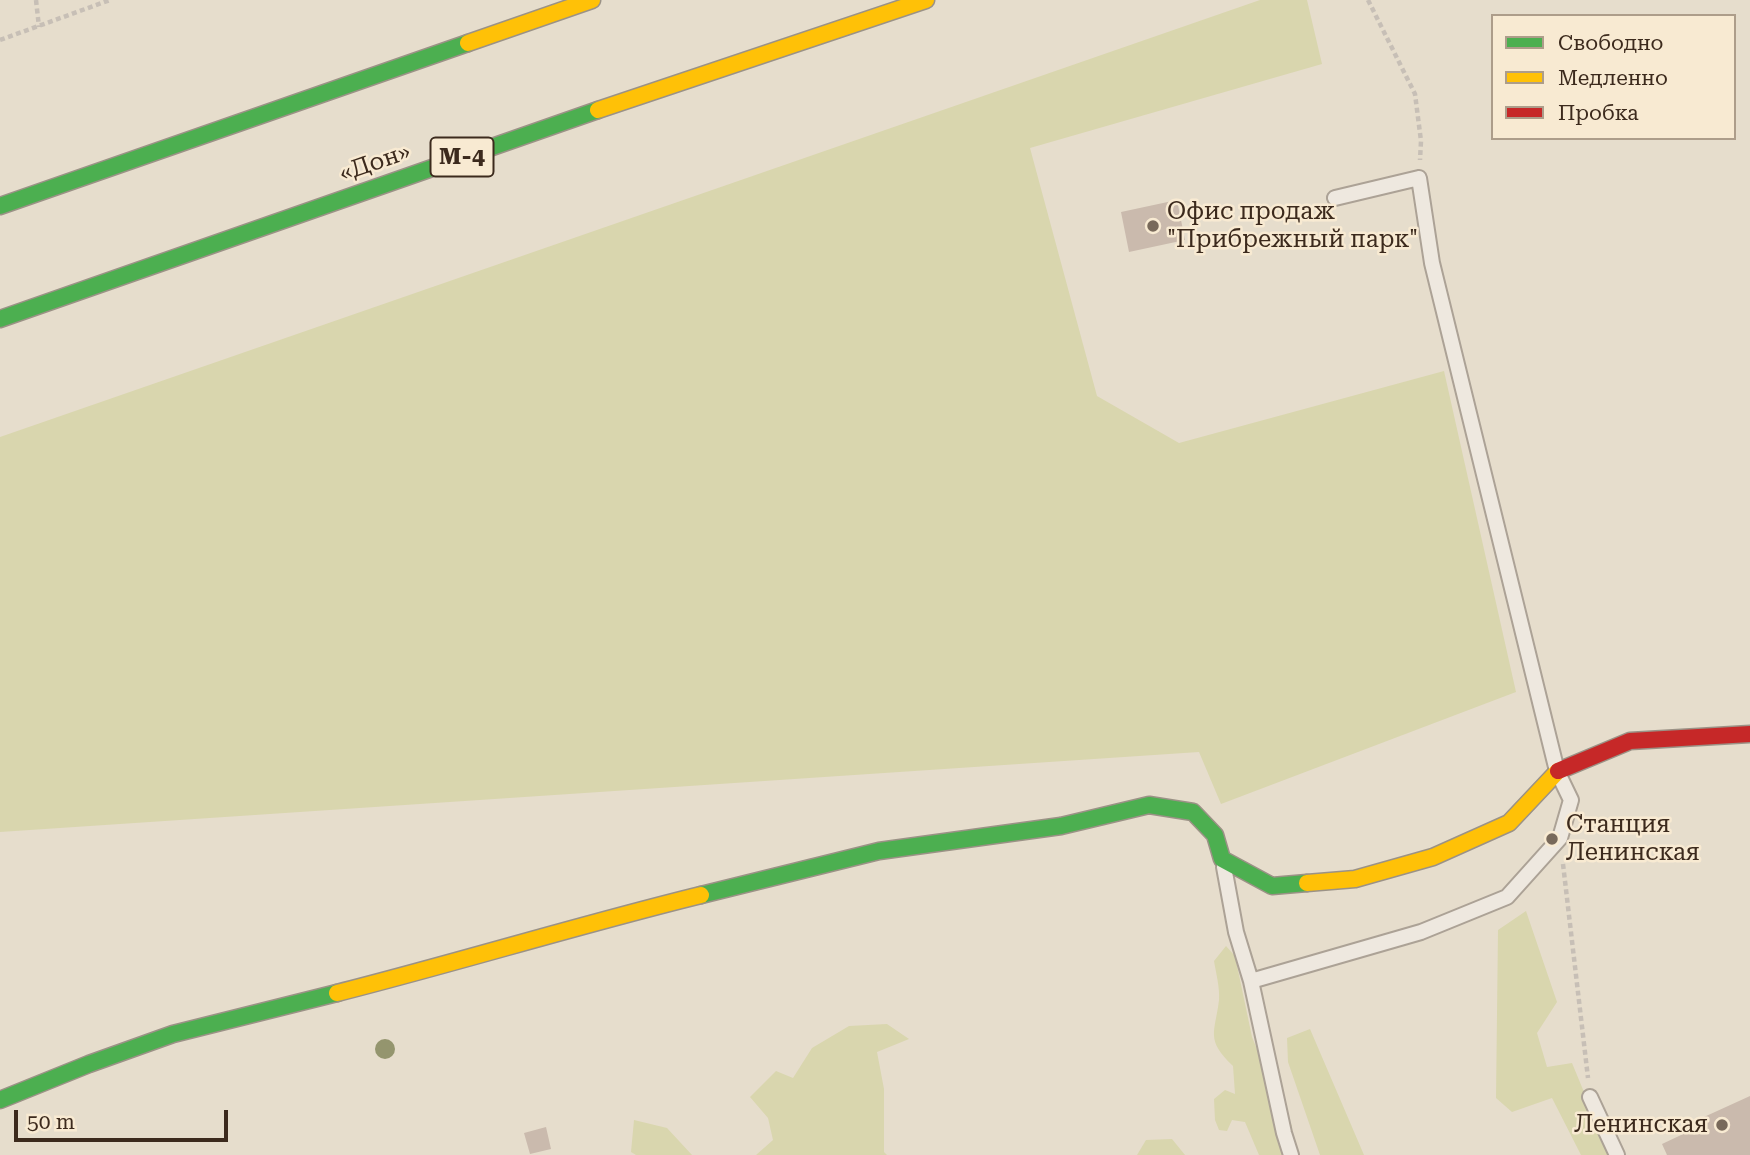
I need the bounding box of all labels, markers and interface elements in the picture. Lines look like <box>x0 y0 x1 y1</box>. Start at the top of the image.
legend <box>1491 14 1736 140</box>
text: Свободно <box>1558 31 1664 55</box>
text: Медленно <box>1558 66 1668 90</box>
text: Пробка <box>1558 101 1639 125</box>
street label: «Дон» <box>336 137 414 189</box>
road number: М-4 <box>430 138 494 176</box>
place label: Офис продаж "Прибрежный парк" <box>1167 198 1418 254</box>
marker: Офис продаж "Прибрежный парк" <box>1145 218 1161 234</box>
place label: Станция Ленинская <box>1566 811 1700 867</box>
marker: Станция Ленинская <box>1544 831 1560 847</box>
scale bar <box>18 1096 231 1140</box>
text: 50 m <box>27 1110 75 1134</box>
place label: Ленинская <box>1574 1111 1708 1139</box>
marker: Ленинская <box>1714 1117 1730 1133</box>

